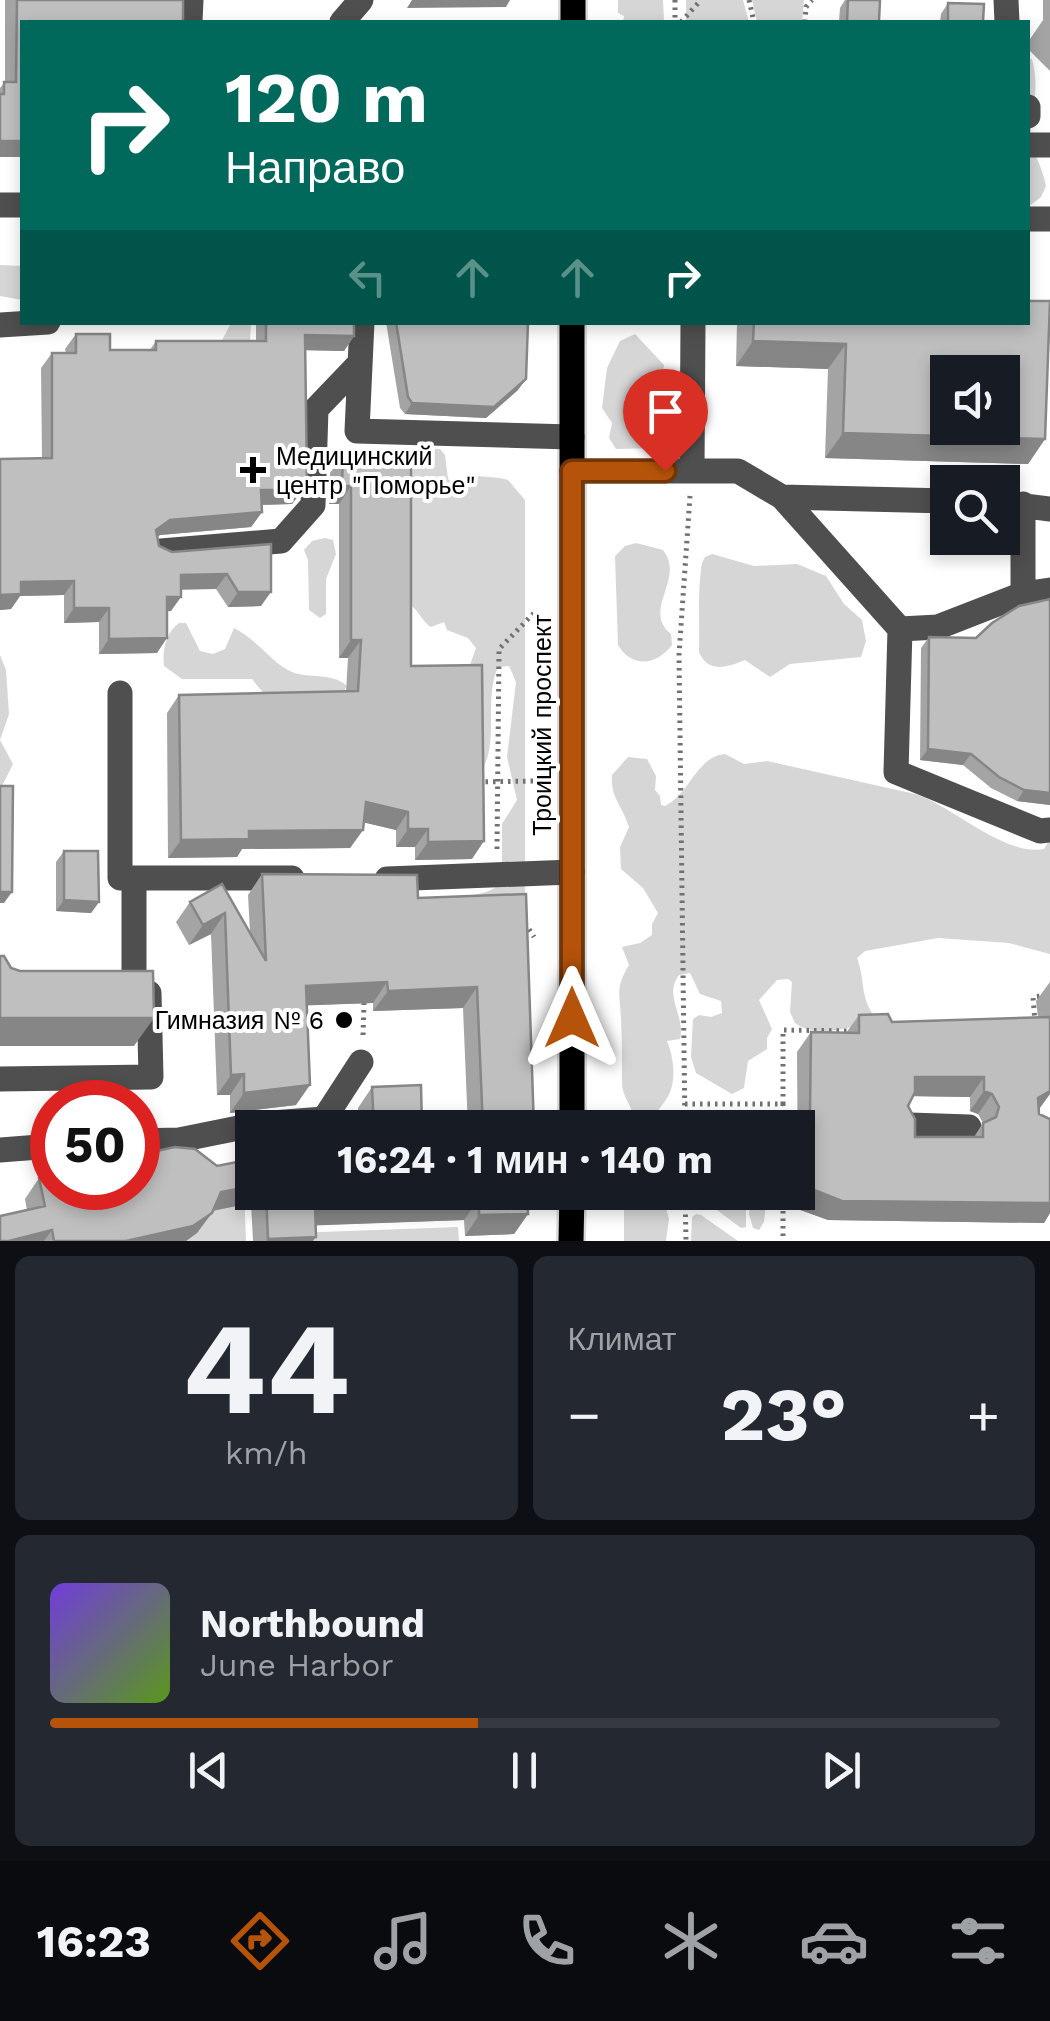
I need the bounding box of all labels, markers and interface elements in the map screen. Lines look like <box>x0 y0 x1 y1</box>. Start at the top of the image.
text: 120 m <box>225 57 428 139</box>
icon: right <box>60 60 190 190</box>
text: Направо <box>225 141 405 194</box>
icon: left <box>340 250 395 305</box>
icon: ahead <box>445 250 500 305</box>
icon: ahead <box>550 250 605 305</box>
icon: right <box>655 250 710 305</box>
map controls <box>930 355 1020 555</box>
button: sound <box>930 355 1020 445</box>
pin <box>623 369 708 472</box>
icon: arrive <box>638 384 693 439</box>
place label: Медицинский центр "Поморье" <box>276 442 476 500</box>
marker: Медицинский центр "Поморье" <box>240 457 266 483</box>
button: search <box>930 465 1020 555</box>
street label: Троицкий проспект <box>528 614 557 836</box>
position arrow <box>520 966 624 1070</box>
place label: Гимназия № 6 <box>155 1006 324 1035</box>
marker: Гимназия № 6 <box>333 1009 355 1031</box>
speed limit sign: 50 <box>30 1080 160 1210</box>
text: 16:24 · 1 мин · 140 m <box>337 1138 713 1182</box>
text: 44 <box>182 1292 350 1445</box>
text: Климат <box>568 1320 676 1358</box>
text: 23° <box>721 1370 847 1458</box>
text: − <box>568 1383 601 1447</box>
text: + <box>967 1383 1000 1447</box>
text: km/h <box>225 1434 307 1472</box>
text: Northbound <box>200 1602 425 1646</box>
text: June Harbor <box>200 1646 394 1684</box>
icon: previous <box>181 1743 236 1798</box>
icon: pause <box>497 1743 552 1798</box>
icon: next <box>814 1743 869 1798</box>
icon: directions <box>225 1906 295 1976</box>
icon: music <box>368 1906 438 1976</box>
icon: phone <box>512 1906 582 1976</box>
icon: climate <box>656 1906 726 1976</box>
icon: car <box>799 1906 869 1976</box>
icon: filters <box>943 1906 1013 1976</box>
text: 16:23 <box>37 1915 151 1968</box>

